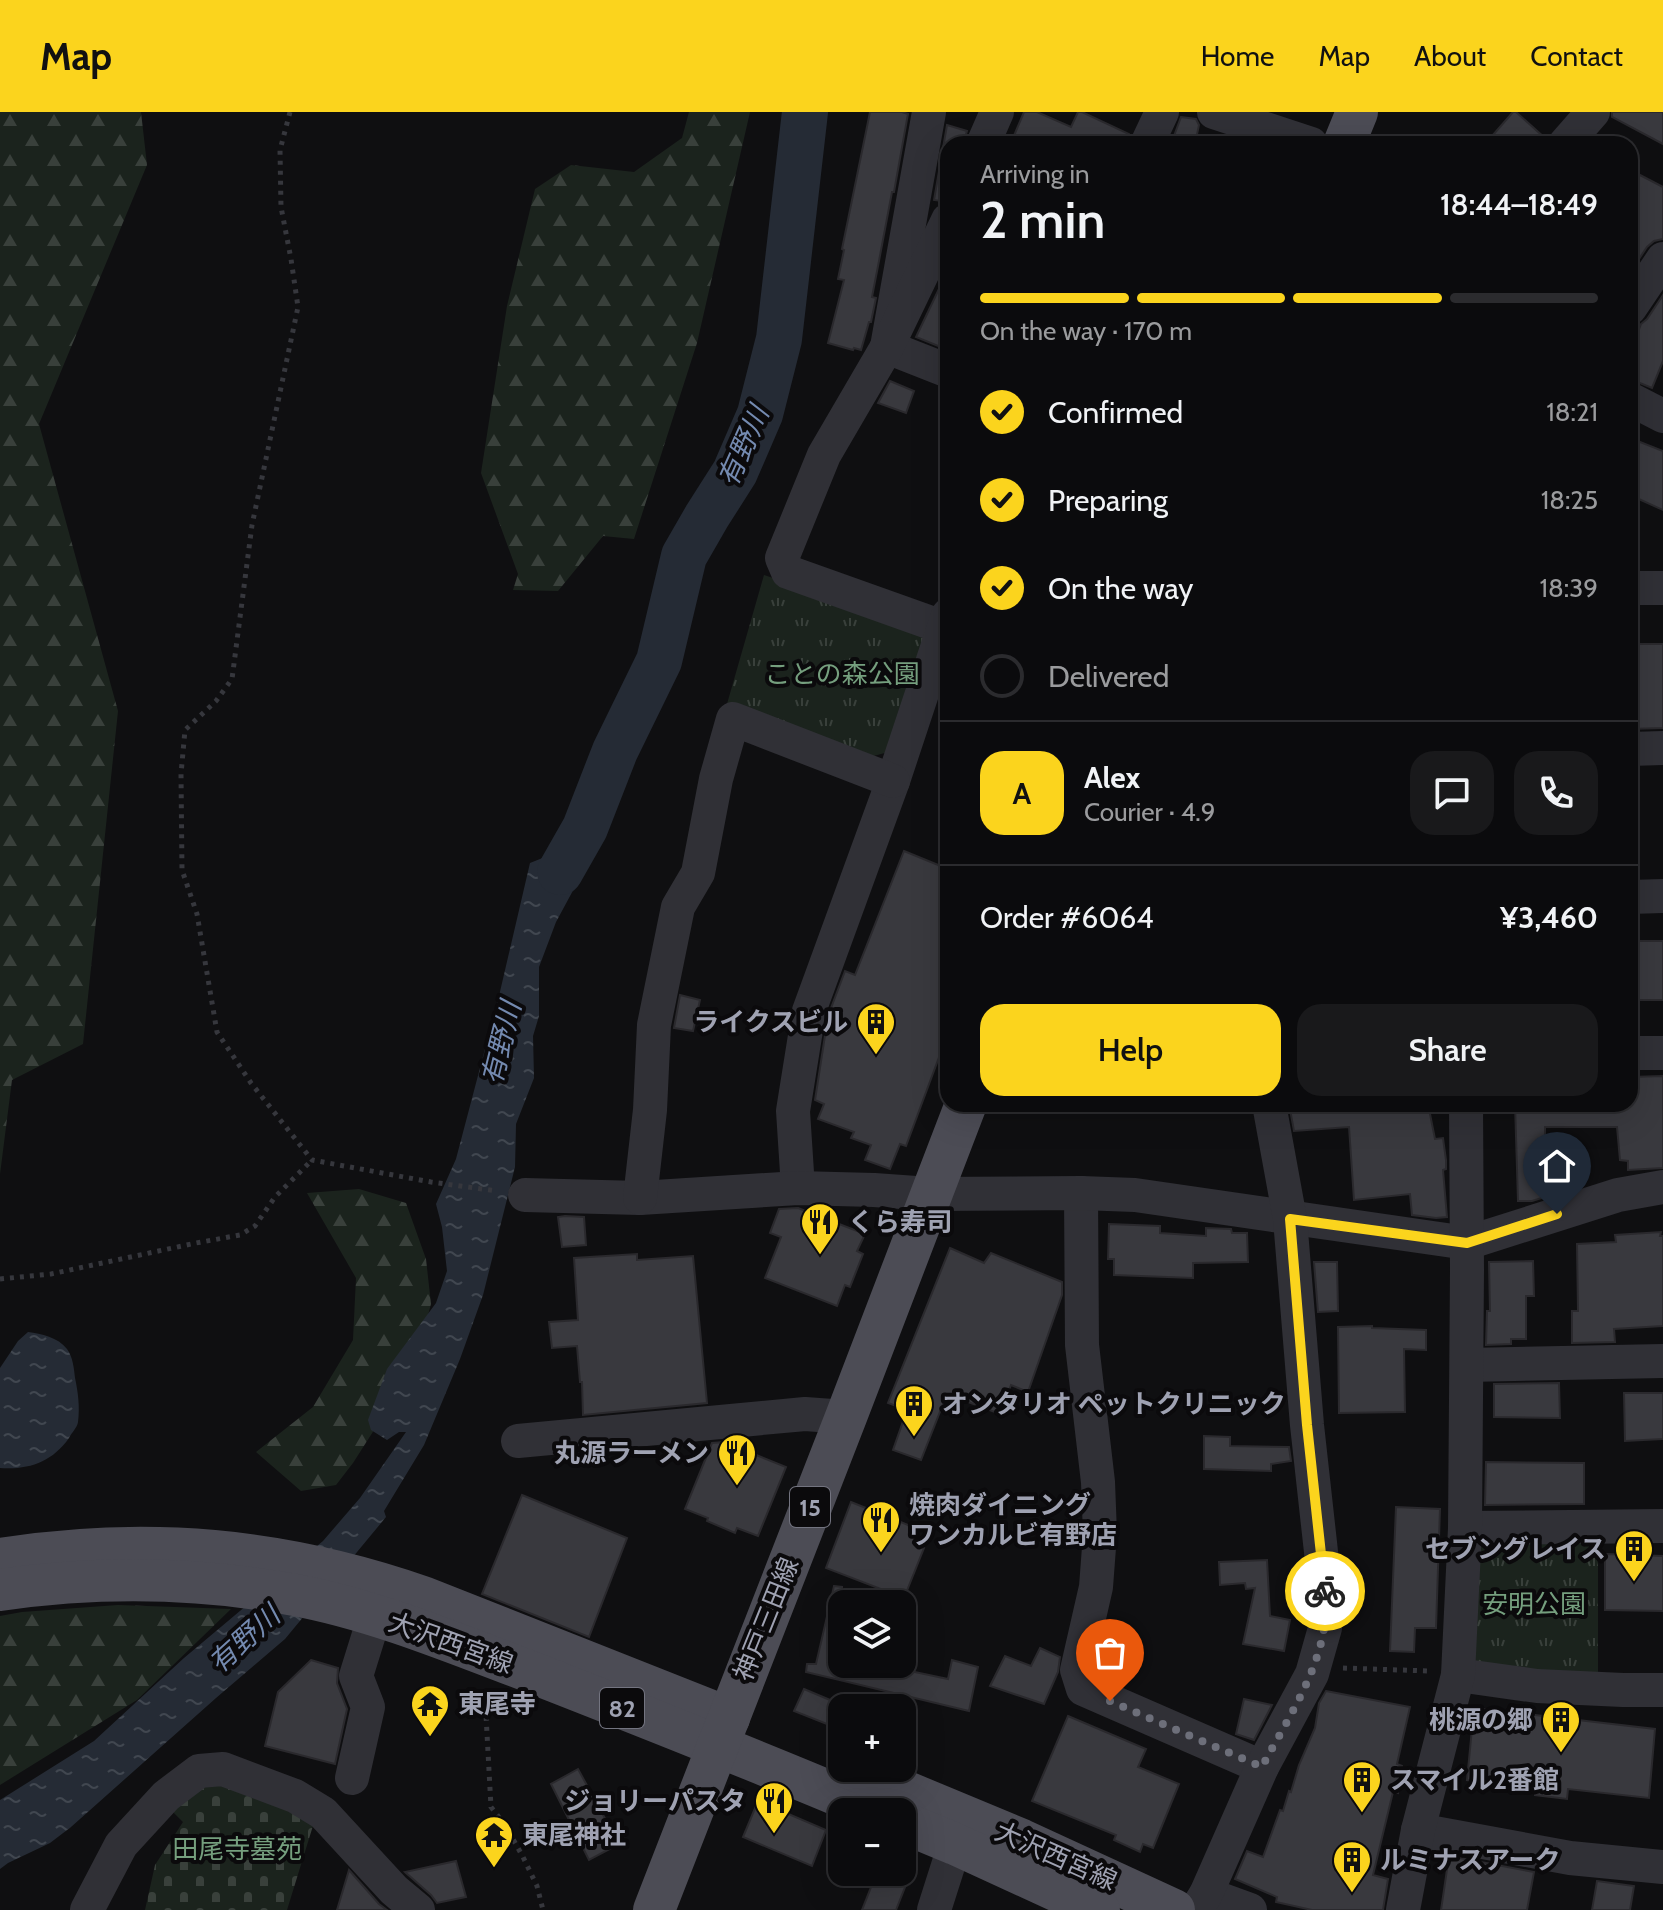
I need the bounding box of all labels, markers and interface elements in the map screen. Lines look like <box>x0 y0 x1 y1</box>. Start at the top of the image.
text: Map <box>40 33 112 80</box>
text: Home <box>1201 39 1274 73</box>
text: Map <box>1318 39 1370 73</box>
text: About <box>1414 39 1486 73</box>
text: Contact <box>1530 39 1623 73</box>
text: Arriving in <box>980 158 1090 190</box>
text: 18:44–18:49 <box>1440 186 1598 223</box>
text: 2 min <box>980 188 1105 251</box>
text: On the way · 170 m <box>980 315 1192 347</box>
icon: check <box>980 390 1024 434</box>
text: Confirmed <box>1048 394 1183 431</box>
text: 18:21 <box>1546 396 1598 428</box>
water label: 有野川 <box>710 398 777 491</box>
icon: check <box>980 478 1024 522</box>
text: Preparing <box>1048 482 1168 519</box>
text: 18:25 <box>1541 484 1598 516</box>
icon: check <box>980 566 1024 610</box>
text: On the way <box>1048 570 1193 607</box>
text: 18:39 <box>1540 572 1598 604</box>
park label: ことの森公園 <box>764 658 920 690</box>
text: Delivered <box>1048 658 1169 695</box>
button: chat <box>1410 751 1494 835</box>
button: phone <box>1514 751 1598 835</box>
text: Alex <box>1084 759 1140 796</box>
text: A <box>1013 775 1031 812</box>
text: Courier · 4.9 <box>1084 796 1216 828</box>
text: Order #6064 <box>980 899 1154 936</box>
text: ¥3,460 <box>1500 899 1598 936</box>
water label: 有野川 <box>474 995 528 1088</box>
building icon: ライクスビル <box>855 1001 897 1056</box>
button: Help <box>980 1004 1281 1096</box>
button: Share <box>1297 1004 1598 1096</box>
place label: ライクスビル <box>693 1006 848 1038</box>
pin <box>1523 1132 1591 1214</box>
icon: home <box>1535 1144 1579 1188</box>
restaurant icon: くら寿司 <box>799 1201 841 1256</box>
place label: くら寿司 <box>848 1206 952 1238</box>
building icon: オンタリオ ペットクリニック <box>893 1383 935 1438</box>
place label: オンタリオ ペットクリニック <box>942 1388 1286 1420</box>
restaurant icon: 丸源ラーメン <box>716 1432 758 1487</box>
place label: 丸源ラーメン <box>554 1437 709 1469</box>
road number: 15 <box>790 1487 830 1527</box>
place label: 焼肉ダイニング ワンカルビ有野店 <box>909 1489 1117 1551</box>
restaurant icon: 焼肉ダイニング ワンカルビ有野店 <box>860 1499 902 1554</box>
building icon: セブングレイス <box>1613 1528 1655 1583</box>
place label: セブングレイス <box>1425 1533 1606 1565</box>
courier <box>1285 1551 1365 1631</box>
street label: 神戸三田線 <box>727 1553 805 1685</box>
icon: bike <box>1303 1569 1347 1613</box>
park label: 安明公園 <box>1482 1588 1586 1620</box>
map controls <box>828 1590 916 1886</box>
button: layers <box>828 1590 916 1678</box>
water label: 有野川 <box>201 1596 289 1680</box>
street label: 大沢西宮線 <box>384 1606 518 1680</box>
pin <box>1076 1619 1144 1701</box>
icon: bag <box>1088 1631 1132 1675</box>
temple icon: 東尾寺 <box>409 1683 451 1738</box>
place label: 東尾寺 <box>458 1688 536 1720</box>
road number: 82 <box>600 1688 644 1728</box>
button: + <box>828 1694 916 1782</box>
building icon: 桃源の郷 <box>1540 1699 1582 1754</box>
place label: 桃源の郷 <box>1429 1704 1533 1736</box>
building icon: スマイル2番館 <box>1341 1759 1383 1814</box>
place label: スマイル2番館 <box>1390 1764 1559 1796</box>
restaurant icon: ジョリーパスタ <box>753 1780 795 1835</box>
place label: ジョリーパスタ <box>564 1785 746 1817</box>
button: − <box>828 1798 916 1886</box>
temple icon: 東尾神社 <box>473 1814 515 1869</box>
street label: 大沢西宮線 <box>990 1815 1122 1897</box>
place label: 東尾神社 <box>522 1819 626 1851</box>
park label: 田尾寺墓苑 <box>172 1833 302 1865</box>
building icon: ルミナスアーク <box>1331 1839 1373 1894</box>
place label: ルミナスアーク <box>1380 1844 1560 1876</box>

